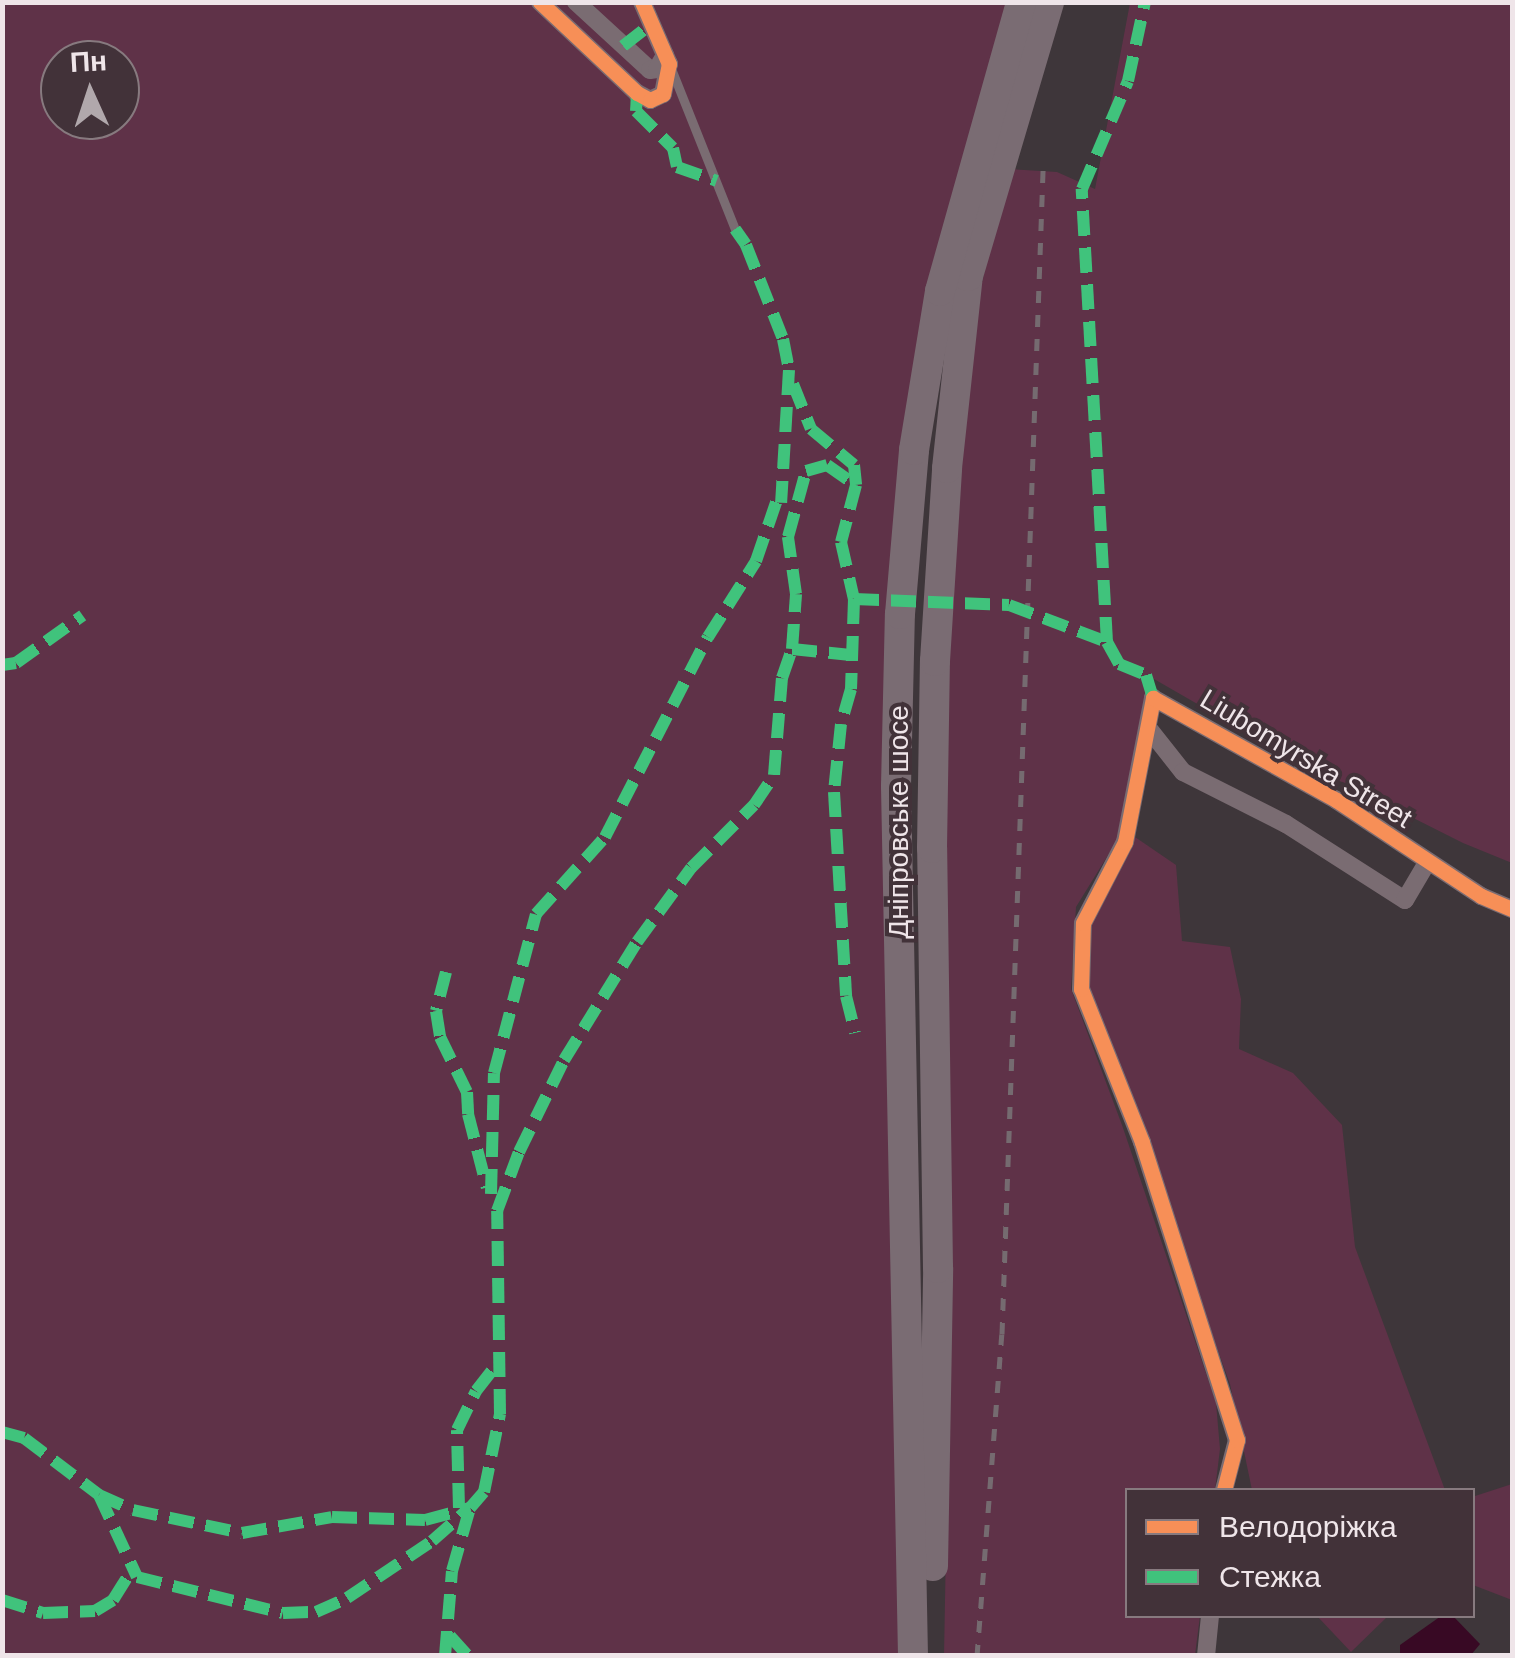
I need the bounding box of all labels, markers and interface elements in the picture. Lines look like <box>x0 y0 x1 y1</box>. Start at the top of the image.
north arrow <box>40 40 140 140</box>
text: Пн <box>69 45 108 78</box>
street label: Liubomyrska Street <box>1194 682 1418 836</box>
street label: Дніпровське шосе <box>882 705 916 939</box>
legend <box>1125 1488 1475 1618</box>
text: Велодоріжка <box>1219 1510 1397 1543</box>
text: Стежка <box>1219 1560 1321 1593</box>

